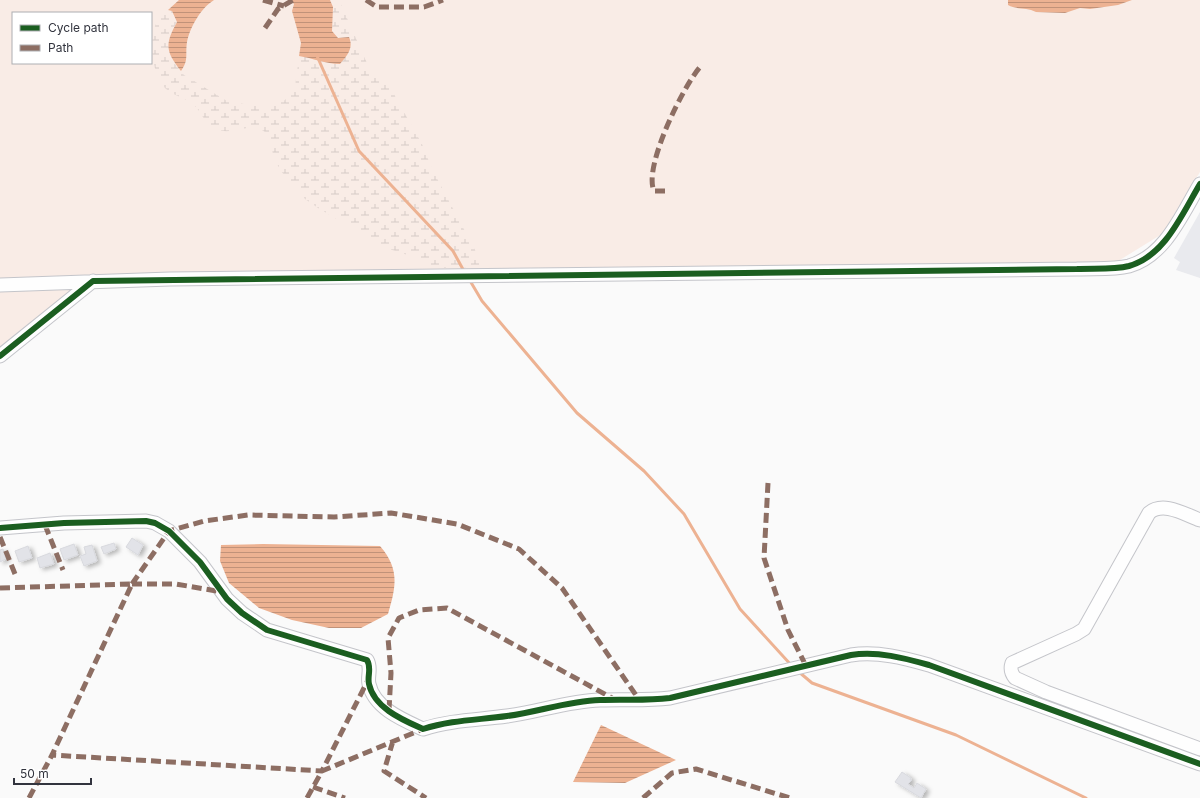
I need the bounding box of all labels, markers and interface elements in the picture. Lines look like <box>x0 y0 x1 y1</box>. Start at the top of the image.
legend <box>12 12 152 64</box>
text: Cycle path <box>48 20 109 35</box>
text: Path <box>48 40 73 55</box>
scale bar <box>14 760 91 786</box>
text: 50 m <box>20 766 49 781</box>

